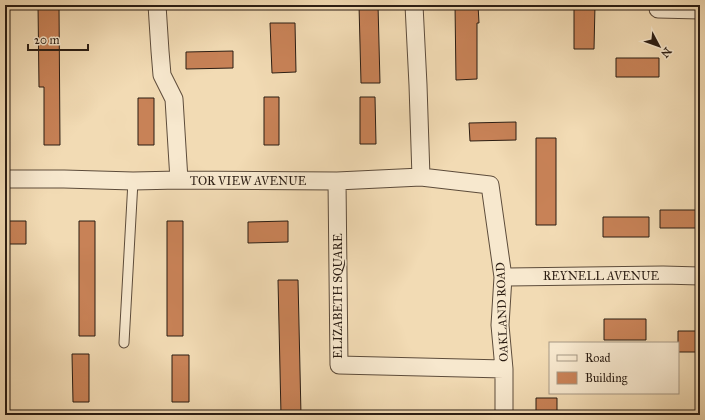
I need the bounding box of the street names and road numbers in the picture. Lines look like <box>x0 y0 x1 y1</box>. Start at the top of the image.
street label: TOR VIEW AVENUE <box>190 174 307 188</box>
street label: ELIZABETH SQUARE <box>331 233 345 359</box>
street label: OAKLAND ROAD <box>493 262 511 362</box>
street label: REYNELL AVENUE <box>543 269 660 283</box>

